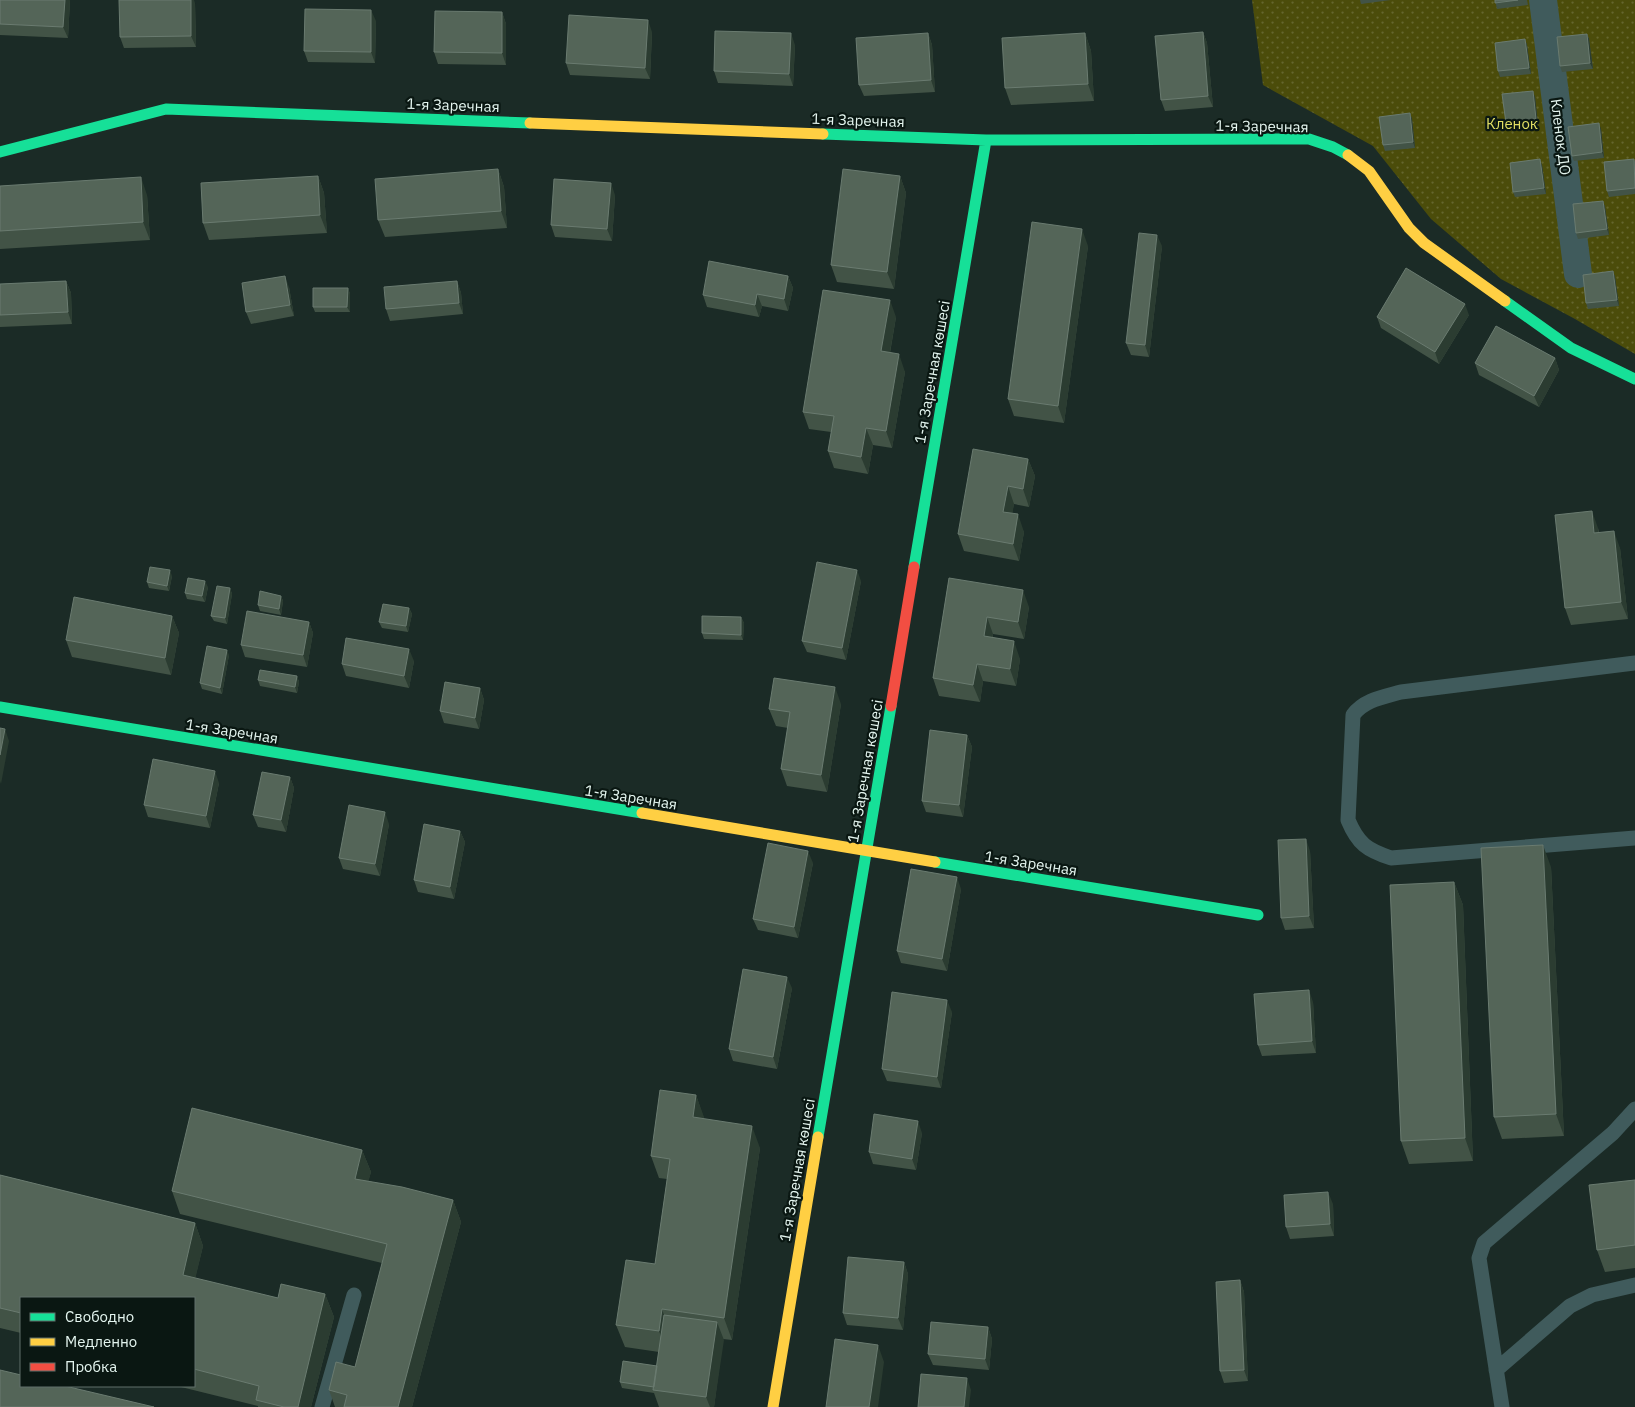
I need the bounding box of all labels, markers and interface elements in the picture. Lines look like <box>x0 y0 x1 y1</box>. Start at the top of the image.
street label: 1-я Заречная <box>406 94 500 116</box>
street label: Кленок ДО <box>1547 98 1575 176</box>
street label: 1-я Заречная <box>811 109 905 131</box>
park label: Кленок <box>1486 114 1538 133</box>
street label: 1-я Заречная <box>1215 116 1309 136</box>
street label: 1-я Заречная көшесі <box>910 299 954 445</box>
street label: 1-я Заречная көшесі <box>843 698 887 844</box>
street label: 1-я Заречная <box>184 714 280 748</box>
street label: 1-я Заречная <box>583 780 679 814</box>
street label: 1-я Заречная <box>983 846 1079 880</box>
street label: 1-я Заречная көшесі <box>775 1097 819 1243</box>
legend <box>20 1297 195 1387</box>
text: Свободно <box>65 1307 134 1326</box>
text: Медленно <box>65 1332 137 1351</box>
text: Пробка <box>65 1357 117 1376</box>

